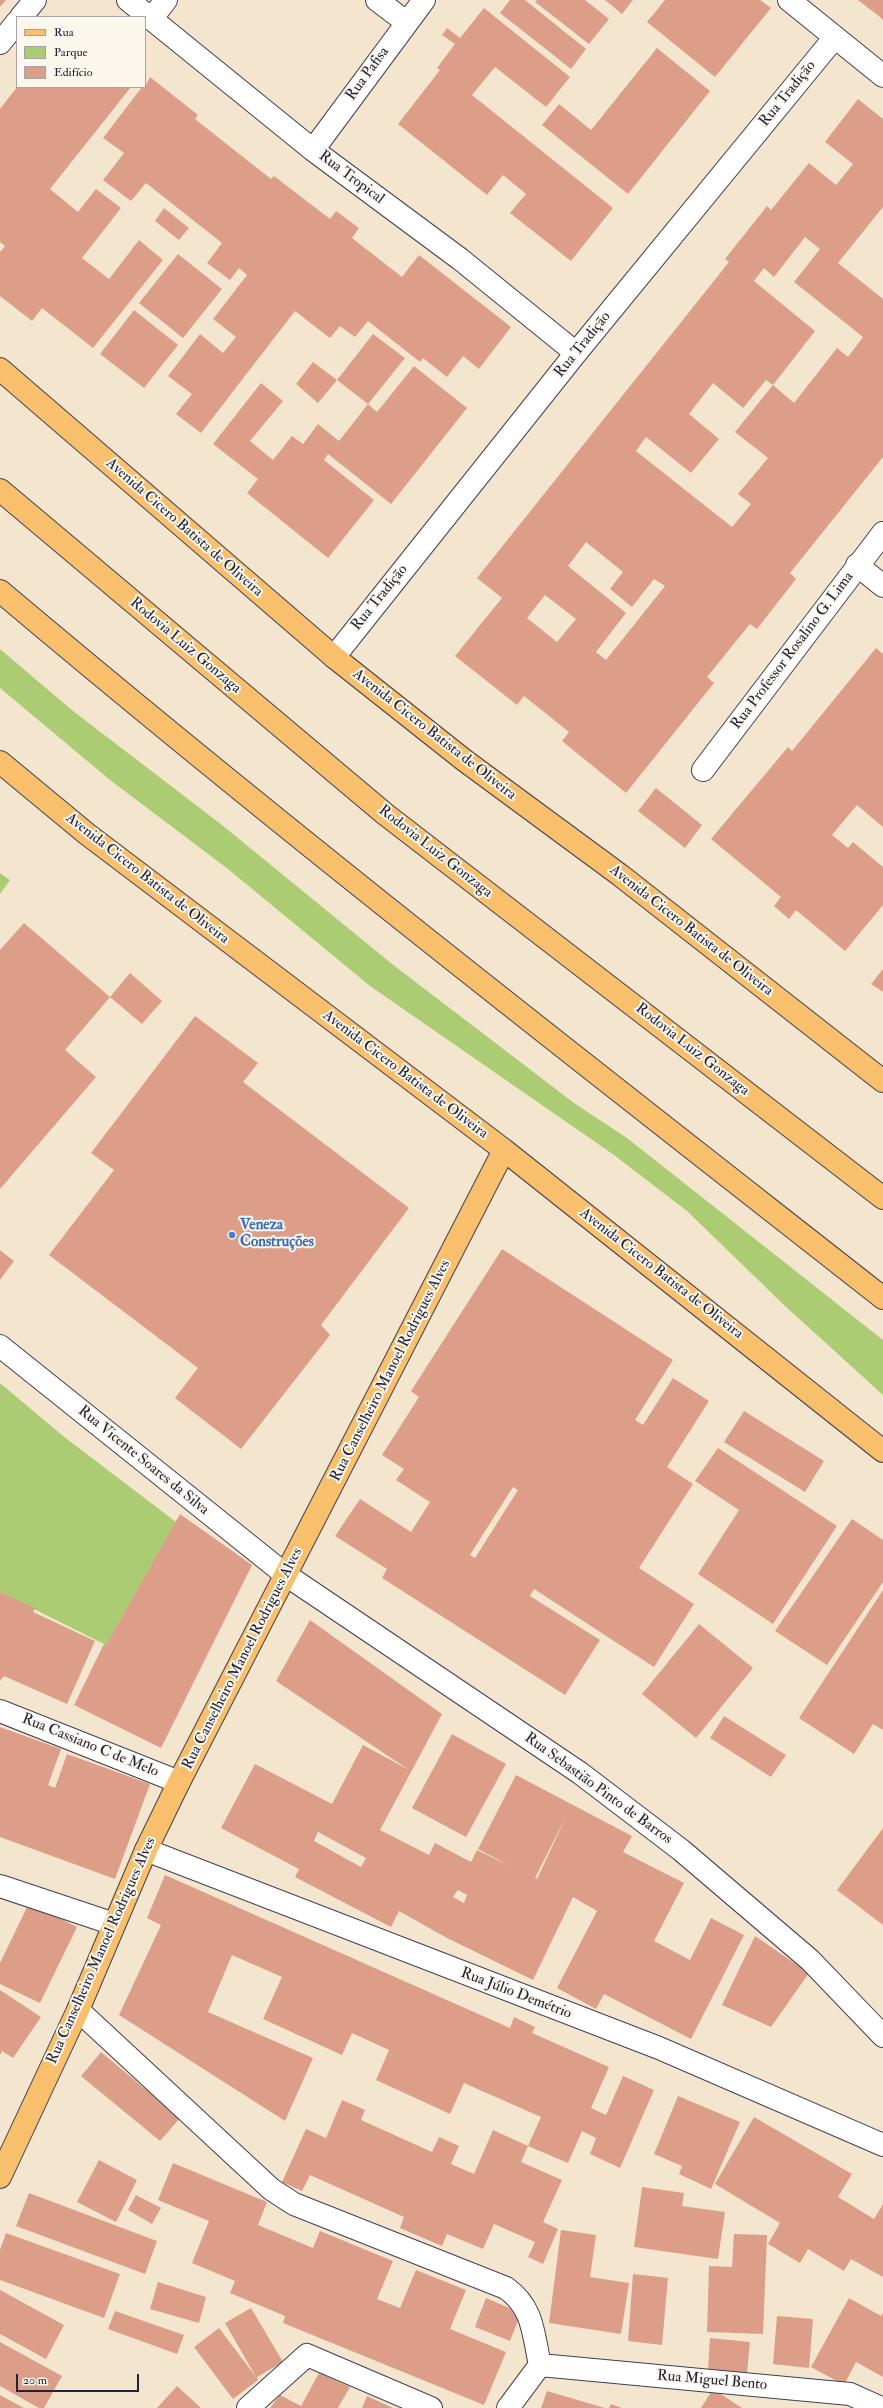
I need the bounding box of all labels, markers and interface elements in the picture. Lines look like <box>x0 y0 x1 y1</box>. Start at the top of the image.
legend <box>16 16 146 88</box>
text: Rua <box>54 25 74 40</box>
street label: Rua Pafisa <box>343 44 393 104</box>
text: Parque <box>54 45 88 60</box>
street label: Rua Tradição <box>756 57 820 131</box>
text: Edifício <box>54 65 93 80</box>
street label: Rua Tropical <box>315 148 387 208</box>
street label: Rua Tradição <box>551 308 615 382</box>
street label: Avenida Cicero Batista de Oliveira <box>102 455 266 601</box>
street label: Rua Tradição <box>348 561 412 635</box>
street label: Rua Professor Rosalino G. Lima <box>728 569 858 733</box>
street label: Rodovia Luiz Gonzaga <box>126 594 244 698</box>
street label: Avenida Cicero Batista de Oliveira <box>349 666 519 804</box>
street label: Rodovia Luiz Gonzaga <box>374 802 496 902</box>
street label: Avenida Cicero Batista de Oliveira <box>62 810 232 948</box>
street label: Avenida Cicero Batista de Oliveira <box>606 862 776 1000</box>
street label: Rodovia Luiz Gonzaga <box>631 1000 753 1100</box>
street label: Avenida Cicero Batista de Oliveira <box>319 1007 491 1143</box>
street label: Avenida Cicero Batista de Oliveira <box>576 1205 746 1343</box>
place label: Veneza Construções <box>240 1217 314 1252</box>
marker: Veneza Construções <box>227 1230 237 1240</box>
street label: Rua Canselheiro Manoel Rodrigues Alves <box>327 1257 455 1485</box>
street label: Rua Vicente Soares da Silva <box>74 1403 212 1519</box>
street label: Rua Canselheiro Manoel Rodrigues Alves <box>179 1545 307 1773</box>
street label: Rua Cassiano C de Melo <box>19 1710 161 1782</box>
street label: Rua Sebastião Pinto de Barros <box>521 1729 675 1849</box>
street label: Rua Canselheiro Manoel Rodrigues Alves <box>44 1835 160 2067</box>
street label: Rua Júlio Demétrio <box>458 1965 574 2023</box>
scale bar <box>18 2366 141 2392</box>
street label: Rua Miguel Bento <box>656 2367 768 2395</box>
text: 20 m <box>23 2373 47 2388</box>

